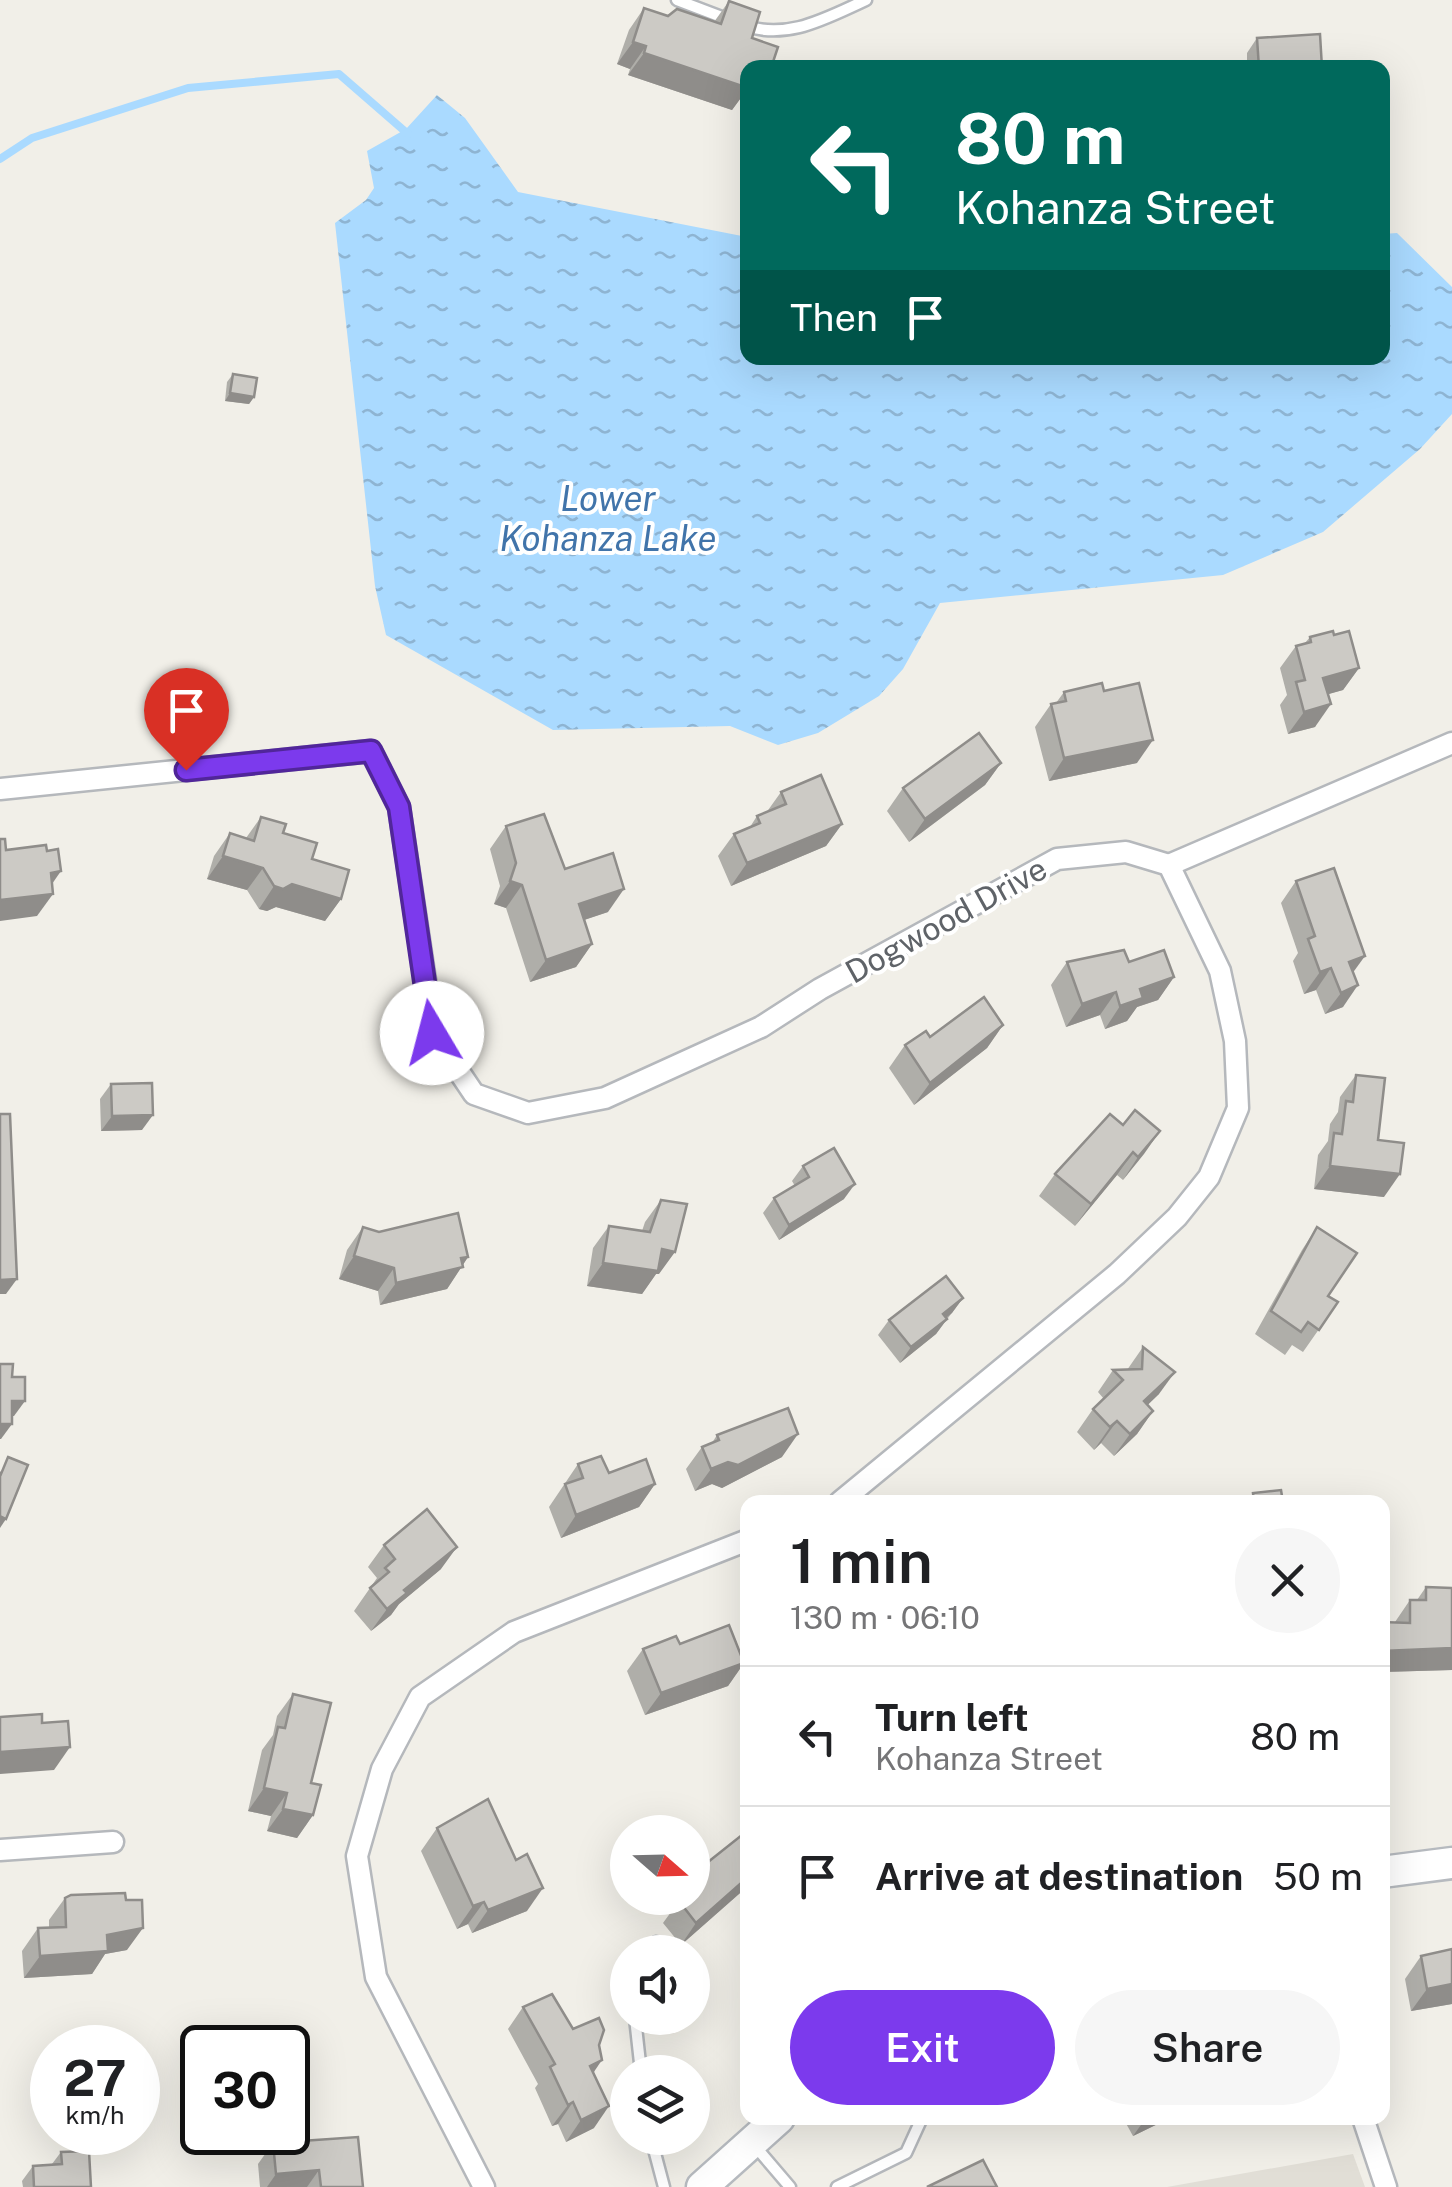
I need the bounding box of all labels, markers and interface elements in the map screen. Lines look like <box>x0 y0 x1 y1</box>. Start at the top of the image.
text: 80 m <box>955 97 1125 180</box>
icon: left <box>790 100 920 230</box>
text: Kohanza Street <box>955 181 1276 234</box>
icon: arrive <box>898 290 953 345</box>
text: Then <box>790 295 878 340</box>
water label: Lower Kohanza Lake <box>500 478 716 559</box>
pin <box>144 668 229 771</box>
icon: arrive <box>159 683 214 738</box>
street label: Dogwood Drive <box>839 849 1053 991</box>
position arrow <box>380 981 484 1085</box>
text: 1 min <box>790 1526 933 1597</box>
button: close <box>1235 1528 1340 1633</box>
text: 130 m · 06:10 <box>790 1599 980 1636</box>
text: Turn left <box>875 1695 1029 1740</box>
icon: left <box>790 1709 845 1764</box>
text: 80 m <box>1250 1714 1340 1759</box>
text: Kohanza Street <box>875 1740 1103 1777</box>
north arrow <box>610 1815 710 1915</box>
map controls <box>610 1815 710 2155</box>
icon: arrive <box>790 1849 845 1904</box>
text: Arrive at destination <box>875 1854 1243 1899</box>
text: 50 m <box>1273 1854 1363 1899</box>
button: sound <box>610 1935 710 2035</box>
button: Exit <box>790 1990 1055 2105</box>
button: Share <box>1075 1990 1340 2105</box>
speed limit sign: 30 <box>180 2025 310 2155</box>
text: 27 <box>63 2048 127 2107</box>
button: layers <box>610 2055 710 2155</box>
text: km/h <box>66 2100 124 2130</box>

